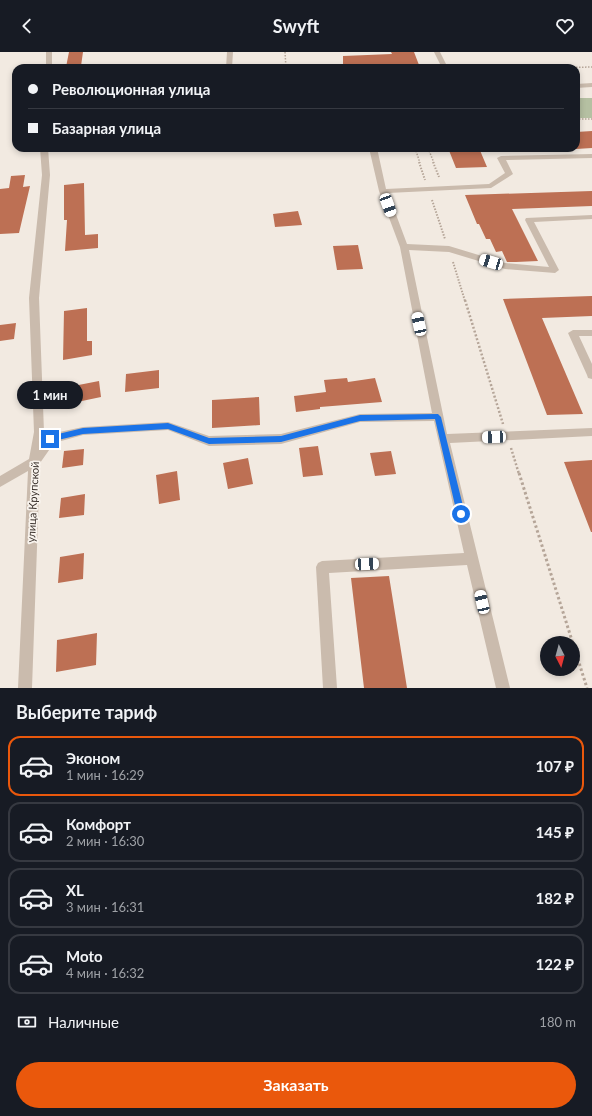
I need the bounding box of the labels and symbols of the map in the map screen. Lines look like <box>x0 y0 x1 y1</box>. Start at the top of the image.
car <box>378 192 398 218</box>
car <box>478 253 504 271</box>
car <box>411 311 427 337</box>
callout: 1 мин <box>17 381 83 409</box>
route end <box>41 430 59 448</box>
car <box>482 431 506 443</box>
street label: улица Крупской <box>24 461 41 543</box>
route start <box>452 505 470 523</box>
car <box>355 557 379 571</box>
car <box>473 589 491 615</box>
north arrow <box>540 636 580 676</box>

